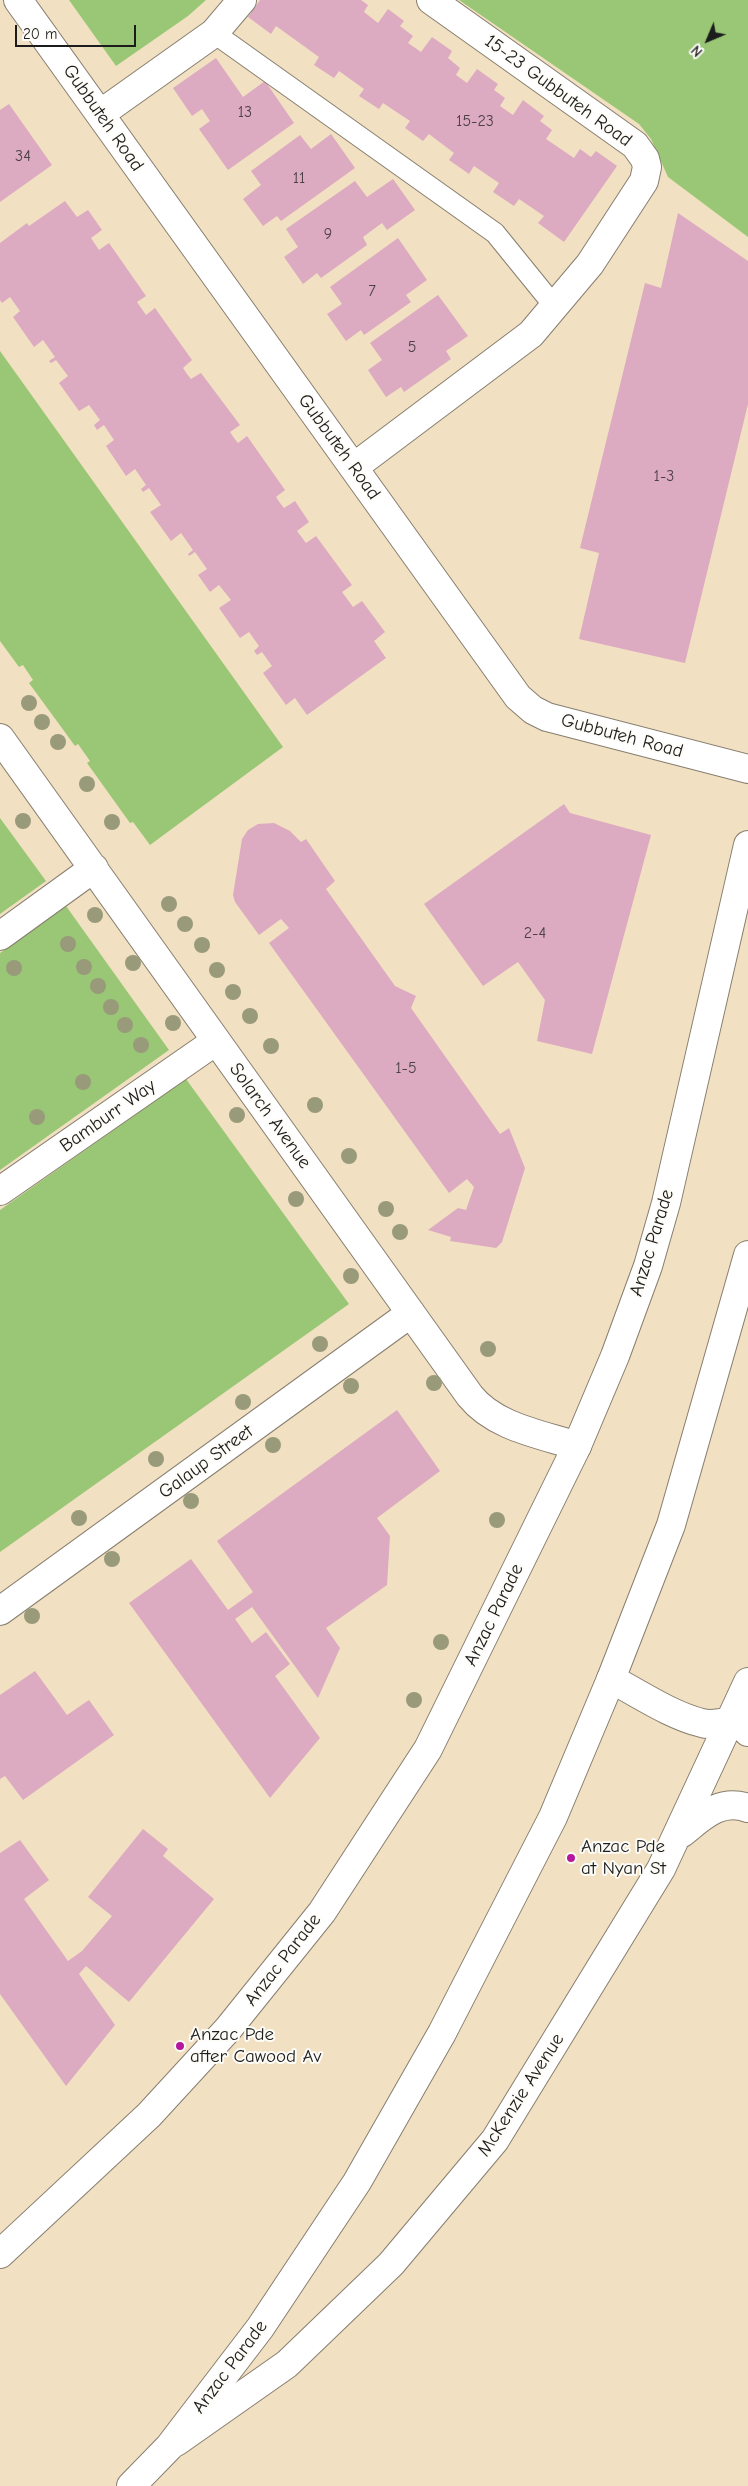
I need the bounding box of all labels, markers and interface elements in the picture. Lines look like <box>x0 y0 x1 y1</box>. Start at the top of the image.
scale bar <box>18 15 139 47</box>
north arrow <box>683 15 733 65</box>
text: 20 m <box>23 25 57 43</box>
street label: 15-23 Gubbuteh Road <box>480 30 636 152</box>
text: N <box>688 42 706 60</box>
street label: Gubbuteh Road <box>58 60 148 176</box>
house number: 13 <box>238 102 252 122</box>
house number: 15-23 <box>456 111 494 131</box>
house number: 34 <box>15 146 31 166</box>
house number: 11 <box>293 168 305 188</box>
house number: 9 <box>324 224 332 244</box>
house number: 7 <box>368 281 376 301</box>
house number: 5 <box>408 337 416 357</box>
street label: Gubbuteh Road <box>293 390 385 504</box>
house number: 1-3 <box>654 466 674 486</box>
street label: Gubbuteh Road <box>559 709 685 763</box>
house number: 2-4 <box>524 923 546 943</box>
house number: 1-5 <box>395 1058 417 1078</box>
street label: Solarch Avenue <box>224 1059 316 1173</box>
street label: Bamburr Way <box>56 1075 160 1157</box>
street label: Anzac Parade <box>625 1187 679 1299</box>
street label: Galaup Street <box>154 1420 258 1504</box>
street label: Anzac Parade <box>459 1560 529 1670</box>
place label: Anzac Pde at Nyan St <box>581 1836 666 1880</box>
marker: Anzac Pde at Nyan St <box>565 1852 577 1864</box>
street label: Anzac Parade <box>240 1909 326 2011</box>
place label: Anzac Pde after Cawood Av <box>190 2024 321 2068</box>
street label: McKenzie Avenue <box>473 2029 569 2161</box>
marker: Anzac Pde after Cawood Av <box>174 2040 186 2052</box>
street label: Anzac Parade <box>188 2316 272 2418</box>

